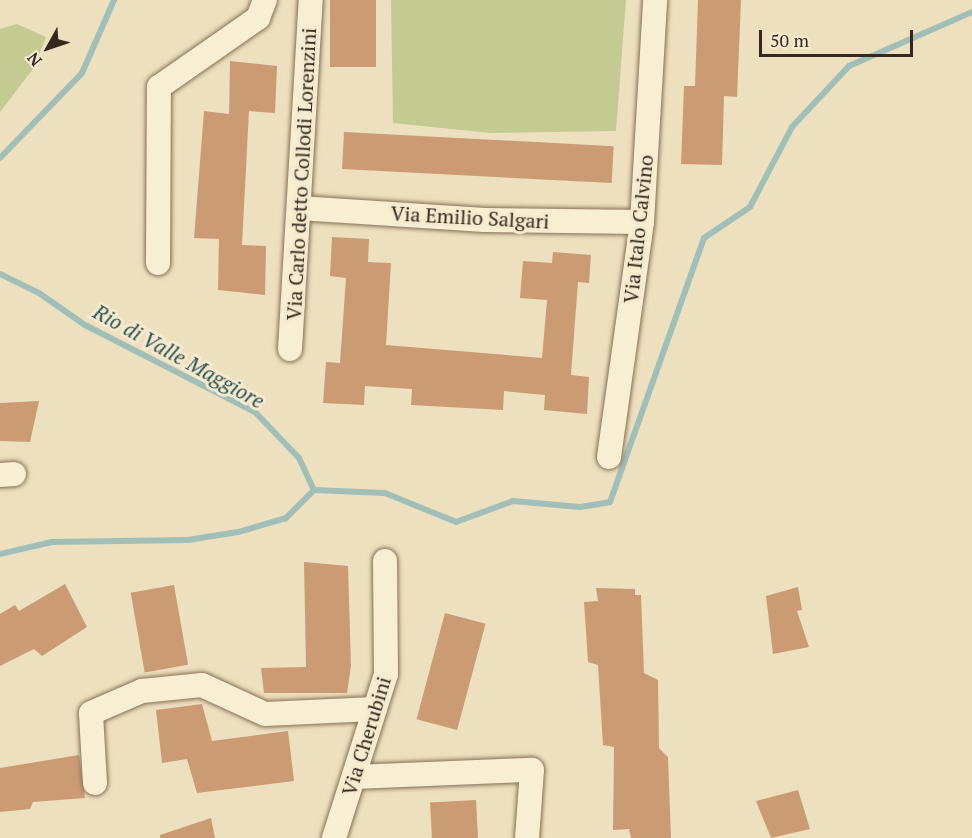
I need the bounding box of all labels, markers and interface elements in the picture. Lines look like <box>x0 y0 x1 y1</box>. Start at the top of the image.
north arrow <box>18 18 78 78</box>
scale bar <box>762 18 916 56</box>
street label: Via Carlo detto Collodi Lorenzini <box>281 27 321 321</box>
text: 50 m <box>770 28 809 52</box>
text: N <box>22 48 47 71</box>
street label: Via Italo Calvino <box>618 154 658 304</box>
street label: Via Emilio Salgari <box>390 201 550 233</box>
water label: Rio di Valle Maggiore <box>89 298 269 414</box>
street label: Via Cherubini <box>336 674 396 798</box>

